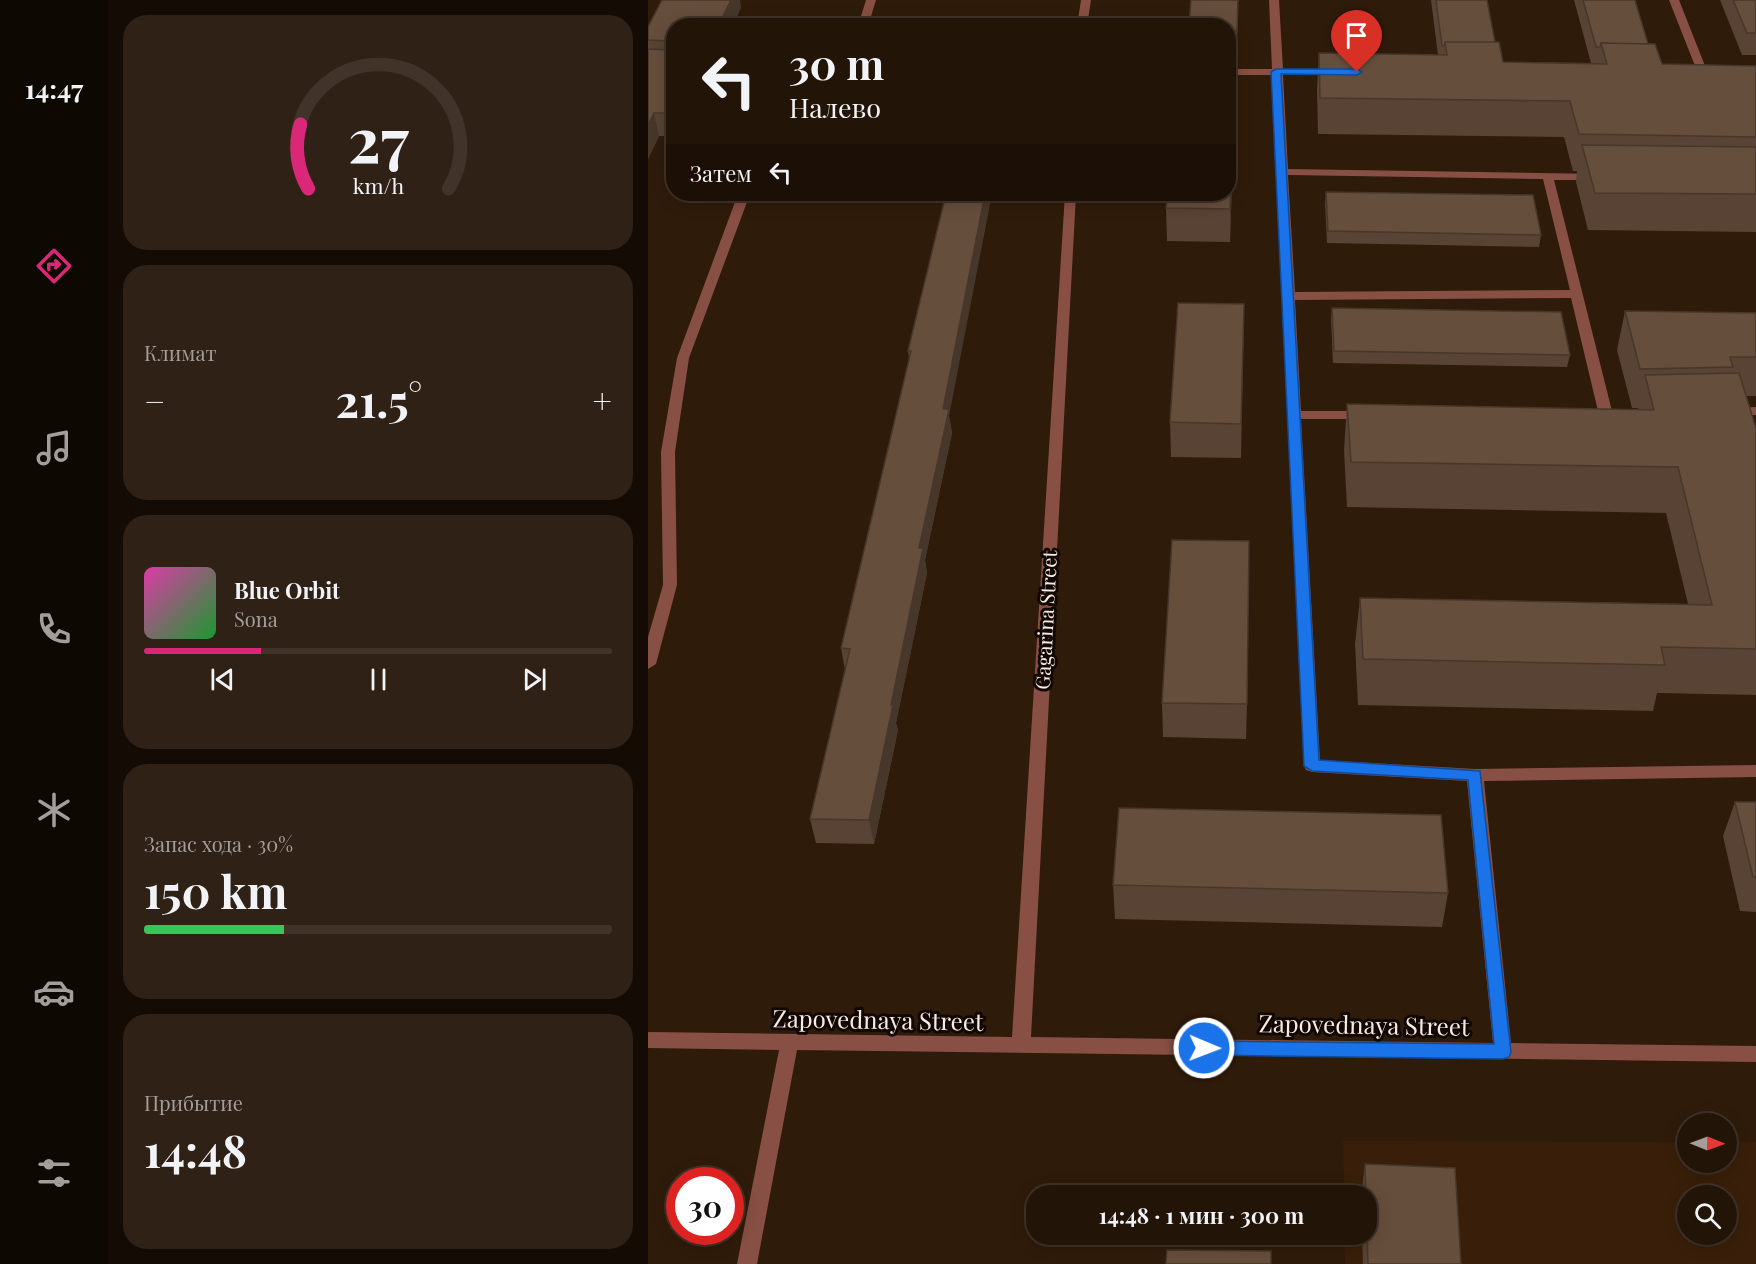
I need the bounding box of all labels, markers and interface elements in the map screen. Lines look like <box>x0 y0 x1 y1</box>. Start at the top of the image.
pin <box>1331 10 1382 72</box>
icon: arrive <box>1340 19 1373 52</box>
text: 30 m <box>789 35 884 91</box>
icon: left <box>690 42 768 120</box>
text: 14:47 <box>25 70 83 106</box>
text: Налево <box>789 89 881 125</box>
text: 27 <box>347 96 409 180</box>
icon: left <box>764 156 797 189</box>
text: Затем <box>690 158 752 188</box>
text: km/h <box>352 172 404 200</box>
icon: directions <box>33 245 75 287</box>
text: Климат <box>144 339 217 366</box>
text: 21.5° <box>336 369 422 429</box>
text: − <box>144 378 165 422</box>
text: + <box>593 378 612 422</box>
icon: music <box>33 427 75 469</box>
street label: Gagarina Street <box>1028 549 1062 690</box>
text: Blue Orbit <box>234 575 340 605</box>
text: Sona <box>234 605 278 632</box>
icon: phone <box>33 608 75 650</box>
icon: previous <box>206 663 239 696</box>
icon: pause <box>362 663 395 696</box>
icon: next <box>518 663 551 696</box>
icon: climate <box>33 789 75 831</box>
text: Запас хода · 30% <box>144 830 293 857</box>
text: 150 km <box>144 860 287 920</box>
icon: car <box>33 971 75 1013</box>
street label: Zapovednaya Street <box>772 1001 984 1037</box>
street label: Zapovednaya Street <box>1258 1006 1470 1042</box>
position arrow <box>1172 1016 1236 1080</box>
text: Прибытие <box>144 1089 243 1116</box>
north arrow <box>1677 1113 1737 1173</box>
map controls <box>1677 1113 1737 1245</box>
text: 14:48 <box>144 1119 247 1179</box>
icon: filters <box>33 1152 75 1194</box>
speed limit sign: 30 <box>666 1167 744 1245</box>
button: search <box>1677 1185 1737 1245</box>
text: 14:48 · 1 мин · 300 m <box>1099 1200 1304 1230</box>

